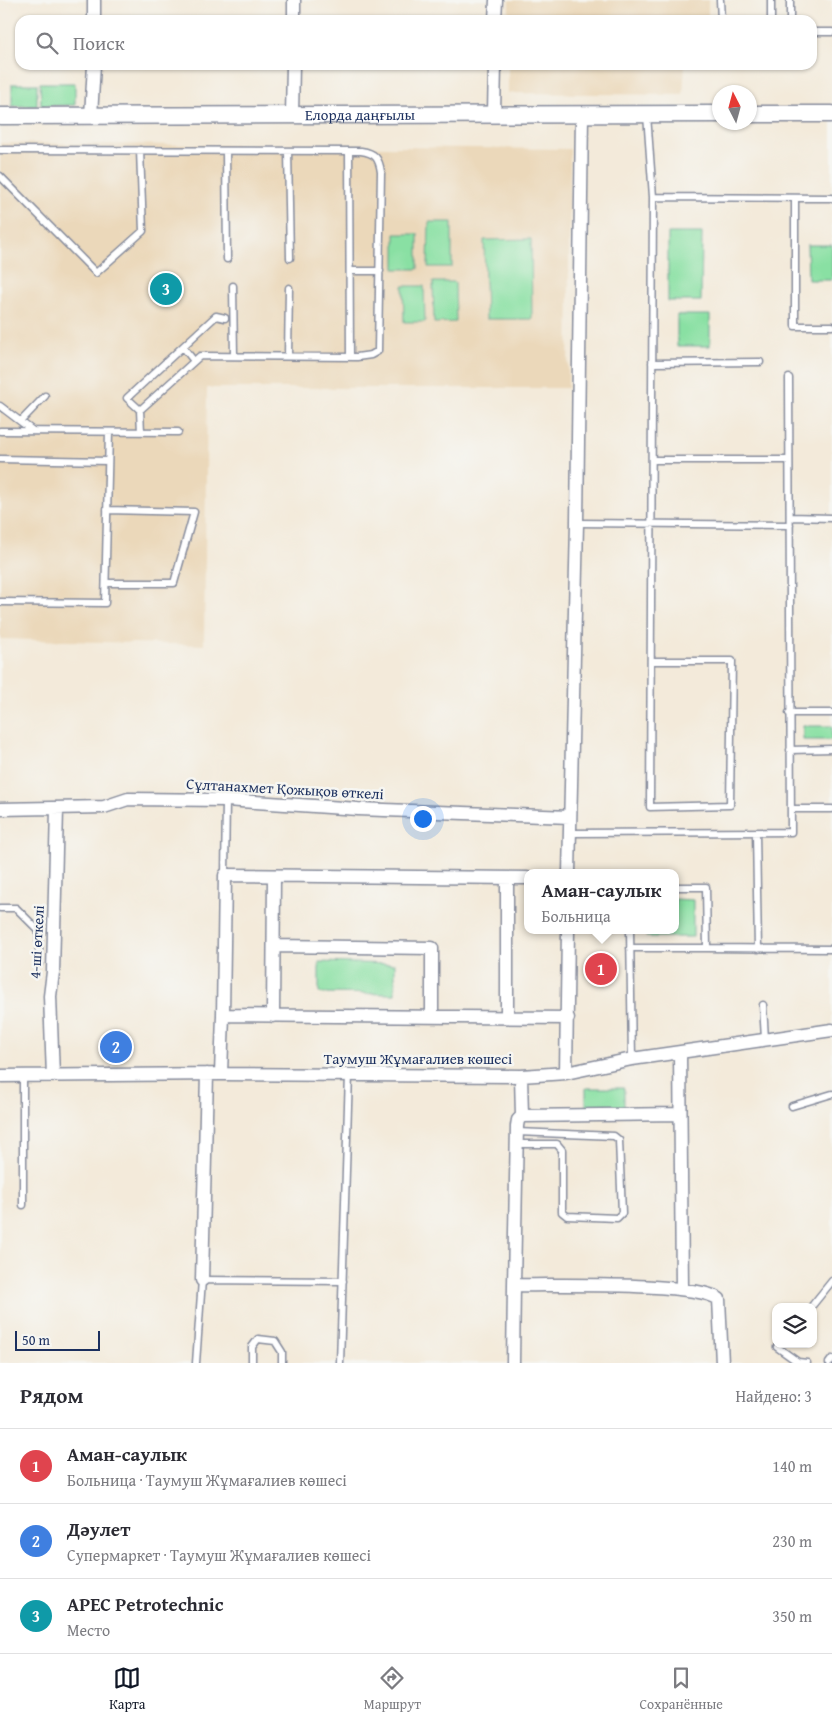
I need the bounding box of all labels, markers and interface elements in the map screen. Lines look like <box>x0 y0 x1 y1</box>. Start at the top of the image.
search box <box>15 15 817 70</box>
icon: search <box>33 29 61 57</box>
text: Поиск <box>73 29 125 57</box>
north arrow <box>712 85 757 130</box>
street label: Елорда даңғылы <box>305 104 416 125</box>
pin: 3 <box>150 270 182 308</box>
street label: Сұлтанахмет Қожықов өткелі <box>186 773 384 804</box>
your location <box>410 806 436 832</box>
popup <box>524 869 679 934</box>
text: Аман-саулык <box>541 876 662 904</box>
text: Больница <box>541 904 611 928</box>
street label: 4-ші өткелі <box>24 905 49 979</box>
pin: 1 <box>585 950 617 988</box>
pin: 2 <box>100 1028 132 1066</box>
street label: Таумуш Жұмағалиев көшесі <box>324 1048 512 1069</box>
map controls <box>772 1303 817 1348</box>
button: layers <box>772 1303 817 1348</box>
scale bar <box>15 1328 100 1351</box>
text: 50 m <box>22 1330 50 1350</box>
text: Рядом <box>20 1380 83 1411</box>
text: Найдено: 3 <box>735 1384 812 1408</box>
text: Аман-саулык <box>67 1440 187 1468</box>
text: 1 <box>32 1454 40 1478</box>
text: 140 m <box>772 1454 812 1478</box>
text: Больница · Таумуш Жұмағалиев көшесі <box>67 1468 347 1492</box>
text: Дәулет <box>67 1515 130 1543</box>
text: 2 <box>32 1529 40 1553</box>
text: 230 m <box>772 1529 812 1553</box>
text: Супермаркет · Таумуш Жұмағалиев көшесі <box>67 1543 371 1567</box>
text: APEC Petrotechnic <box>67 1590 224 1618</box>
text: 3 <box>32 1604 40 1628</box>
text: 350 m <box>772 1604 812 1628</box>
text: Место <box>67 1618 110 1642</box>
tab: Карта <box>109 1664 145 1714</box>
tab: Маршрут <box>364 1664 421 1714</box>
tab: Сохранённые <box>639 1664 723 1714</box>

